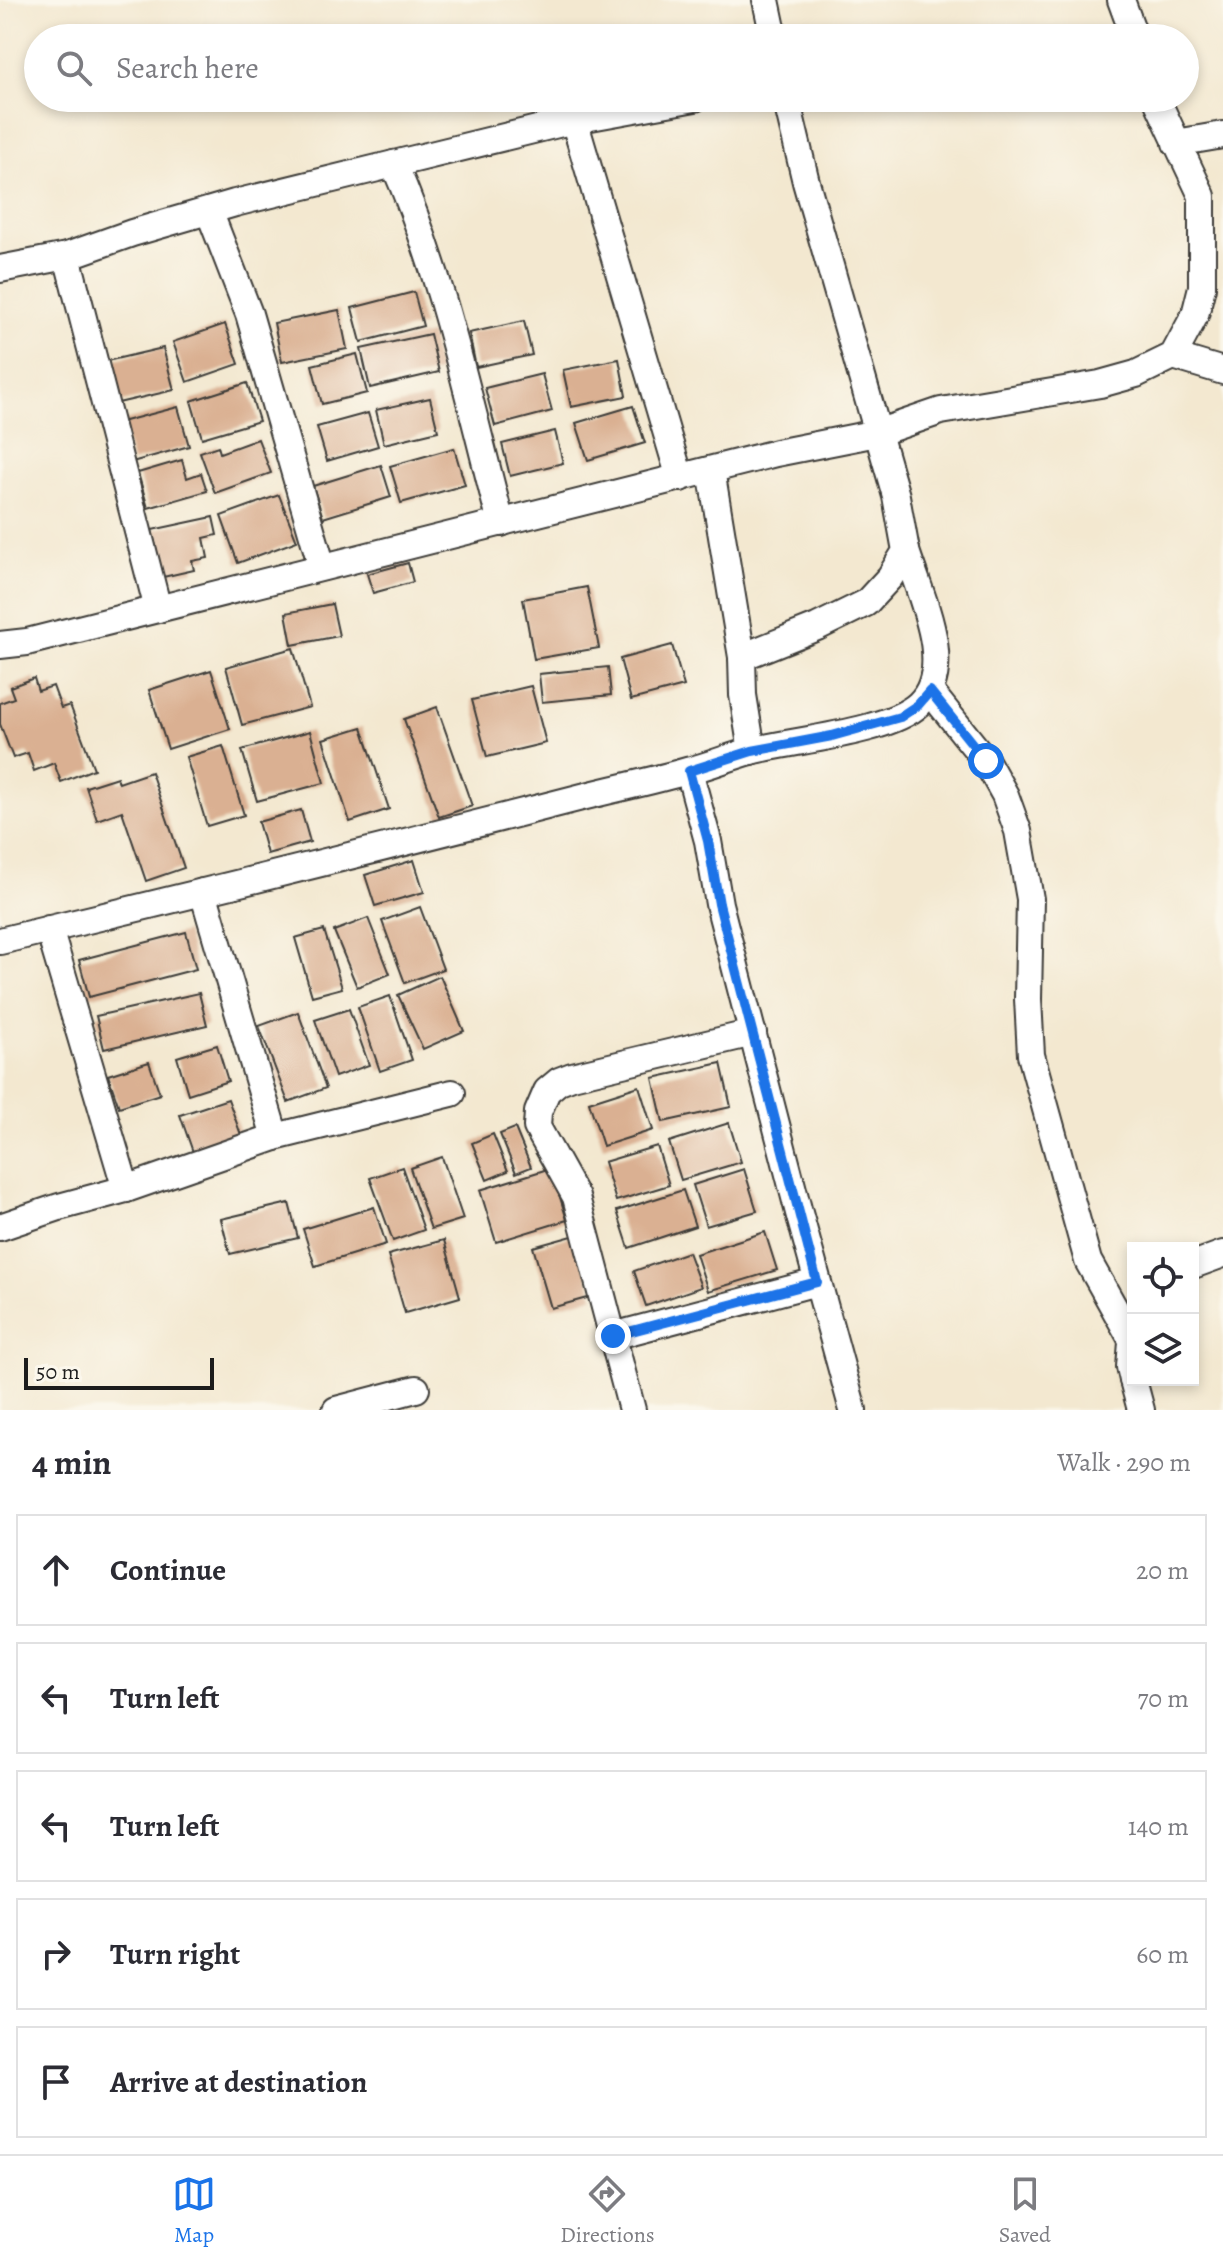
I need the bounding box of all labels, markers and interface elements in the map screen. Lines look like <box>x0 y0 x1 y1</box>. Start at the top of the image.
search box <box>24 24 1199 112</box>
icon: search <box>52 46 96 90</box>
text: Search here <box>116 48 259 88</box>
route start <box>968 743 1004 779</box>
map controls <box>1127 1242 1199 1386</box>
button: locate <box>1127 1242 1199 1314</box>
button: layers <box>1127 1314 1199 1386</box>
route end <box>595 1318 631 1354</box>
scale bar <box>24 1354 214 1390</box>
text: 50 m <box>36 1357 80 1387</box>
text: 4 min <box>32 1439 111 1486</box>
text: Walk · 290 m <box>1057 1445 1191 1480</box>
icon: ahead <box>34 1548 78 1592</box>
text: Continue <box>110 1550 226 1590</box>
text: 20 m <box>1136 1553 1189 1588</box>
icon: left <box>34 1676 78 1720</box>
text: Turn left <box>110 1678 219 1718</box>
text: 70 m <box>1137 1681 1189 1716</box>
icon: left <box>34 1804 78 1848</box>
text: Turn left <box>110 1806 219 1846</box>
text: 140 m <box>1128 1809 1189 1844</box>
icon: right <box>34 1932 78 1976</box>
text: Turn right <box>110 1934 240 1974</box>
text: 60 m <box>1136 1937 1189 1972</box>
icon: arrive <box>34 2060 78 2104</box>
text: Arrive at destination <box>110 2062 367 2102</box>
tab: Map <box>172 2172 216 2250</box>
tab: Directions <box>560 2172 655 2250</box>
tab: Saved <box>999 2172 1051 2250</box>

